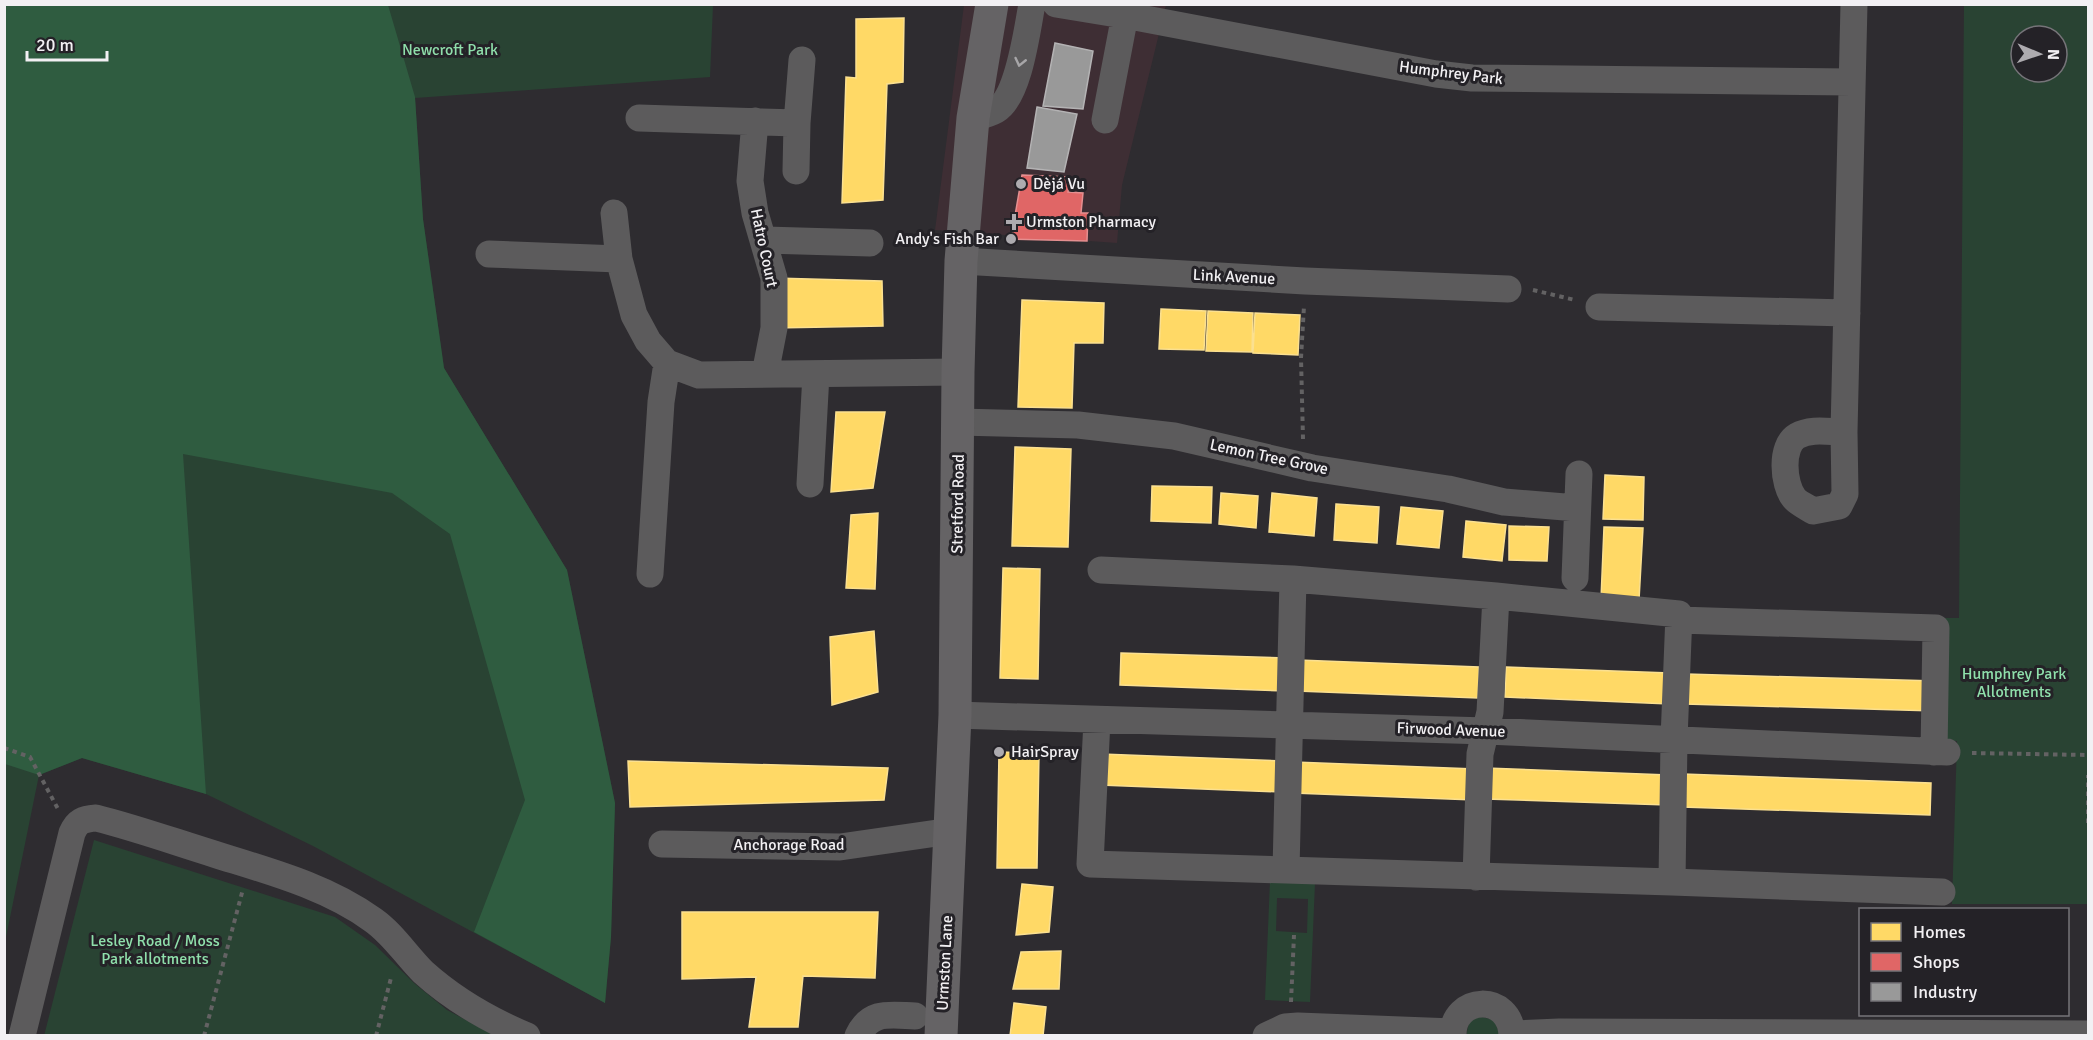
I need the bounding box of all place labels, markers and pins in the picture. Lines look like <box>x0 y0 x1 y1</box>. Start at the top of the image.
place label: Dèjá Vu <box>1033 174 1085 194</box>
marker: Dèjá Vu <box>1014 177 1028 191</box>
place label: Urmston Pharmacy <box>1026 212 1157 232</box>
marker: Urmston Pharmacy <box>1007 215 1021 229</box>
place label: Andy's Fish Bar <box>895 229 999 249</box>
marker: Andy's Fish Bar <box>1004 232 1018 246</box>
place label: HairSpray <box>1011 742 1079 762</box>
marker: HairSpray <box>992 745 1006 759</box>

